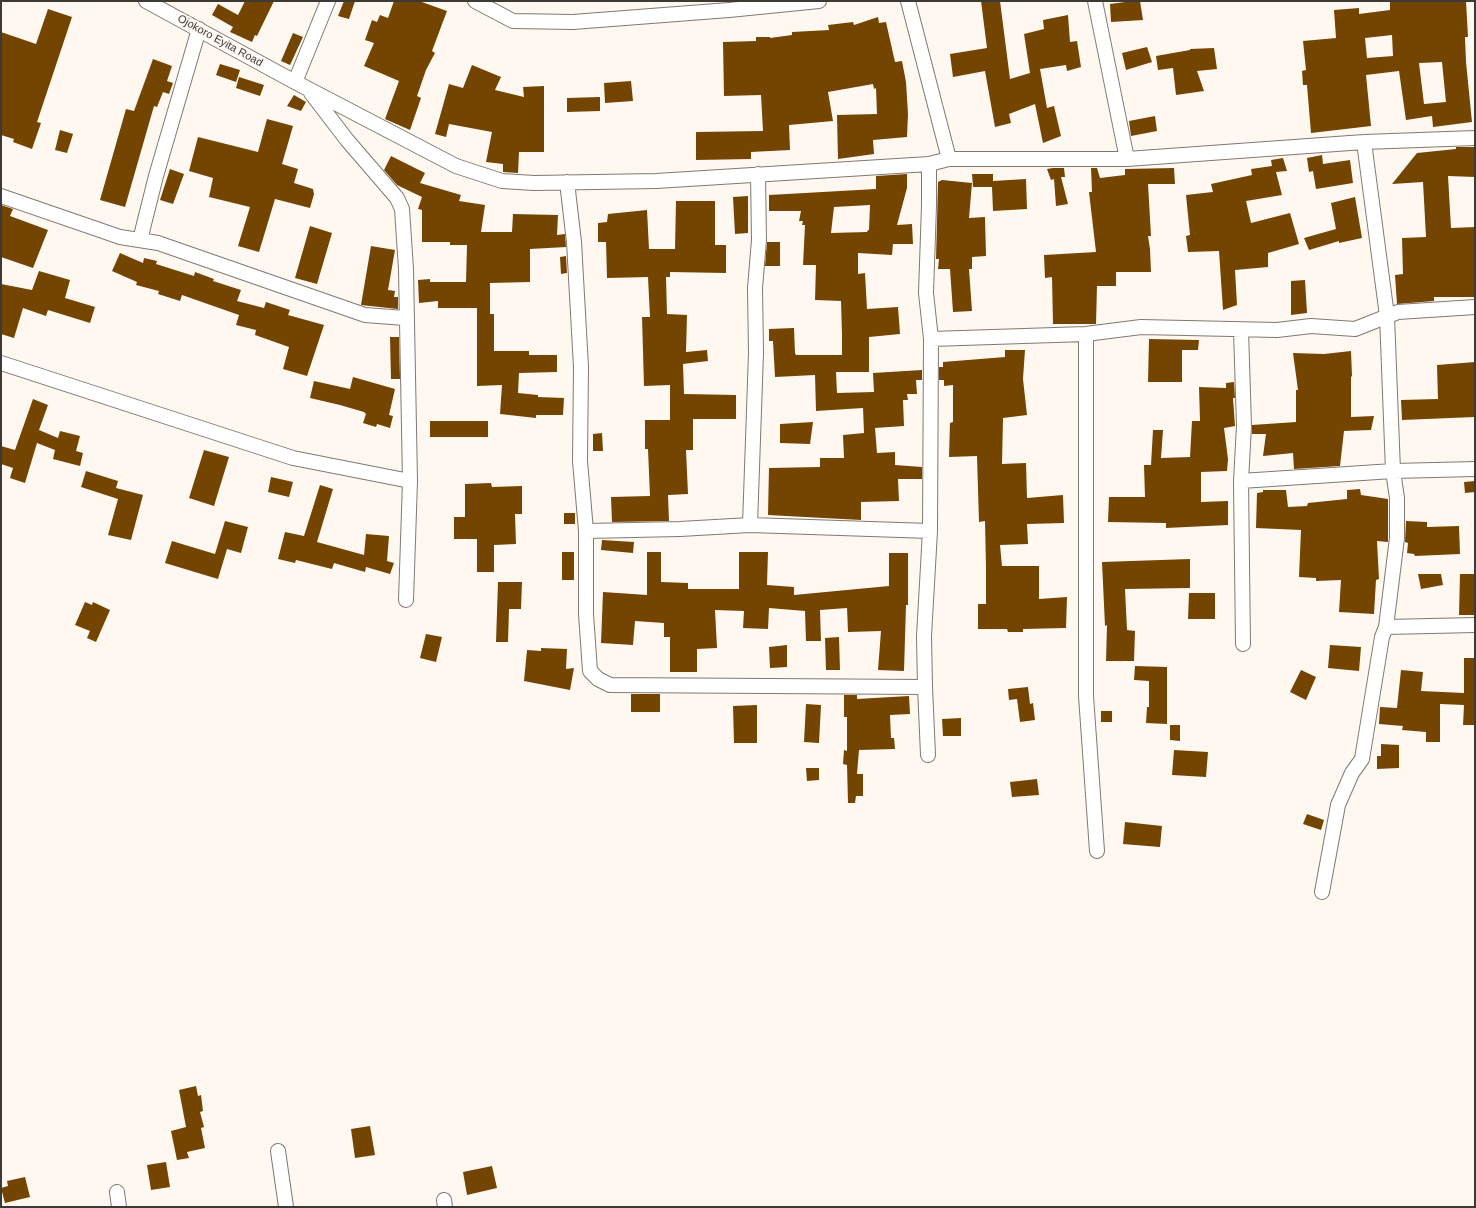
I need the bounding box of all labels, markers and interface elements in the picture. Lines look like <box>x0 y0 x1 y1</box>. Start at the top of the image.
street label: Ojokoro Eyita Road <box>175 12 265 70</box>

